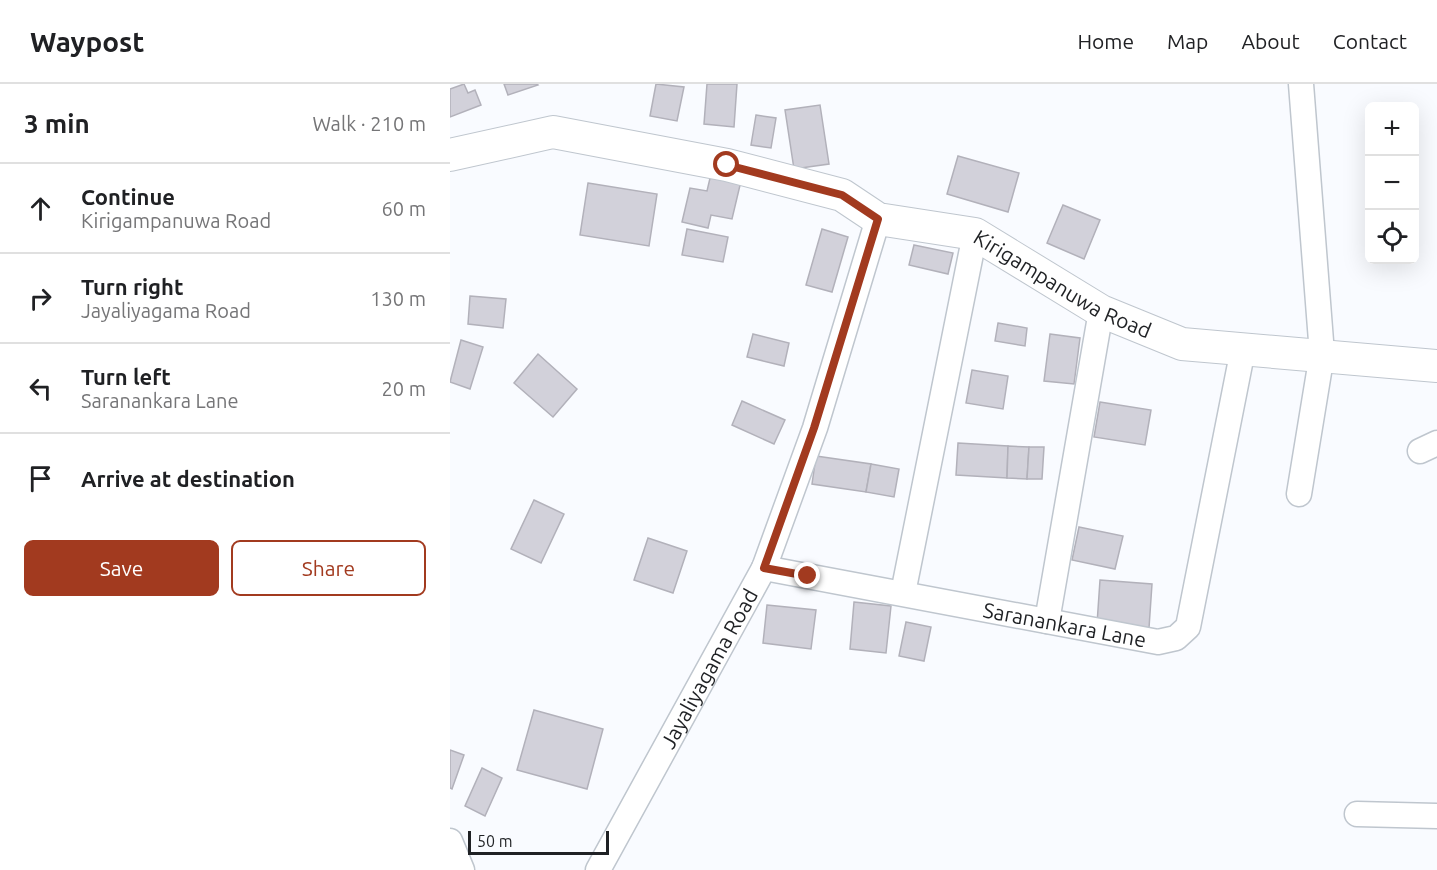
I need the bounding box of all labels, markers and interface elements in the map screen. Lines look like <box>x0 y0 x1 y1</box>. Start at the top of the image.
text: Waypost <box>30 26 144 57</box>
text: Home <box>1077 29 1134 53</box>
text: Map <box>1167 29 1208 53</box>
text: About <box>1241 29 1300 53</box>
text: Contact <box>1333 29 1407 53</box>
map controls <box>1365 102 1419 264</box>
button: + <box>1365 102 1419 156</box>
text: 3 min <box>24 109 90 138</box>
text: Walk · 210 m <box>313 112 426 135</box>
route start <box>713 151 739 177</box>
button: − <box>1365 156 1419 210</box>
text: Continue <box>81 184 175 209</box>
icon: ahead <box>24 192 57 225</box>
text: 60 m <box>382 197 426 220</box>
text: Kirigampanuwa Road <box>81 209 271 232</box>
button: locate <box>1365 210 1419 264</box>
street label: Kirigampanuwa Road <box>970 224 1155 342</box>
text: Turn right <box>81 274 183 299</box>
icon: right <box>24 282 57 315</box>
text: 130 m <box>370 287 426 310</box>
text: Jayaliyagama Road <box>81 299 251 322</box>
text: Turn left <box>81 364 171 389</box>
icon: left <box>24 372 57 405</box>
text: 20 m <box>382 377 426 400</box>
text: Saranankara Lane <box>81 389 238 412</box>
icon: arrive <box>24 462 57 495</box>
text: Arrive at destination <box>81 466 295 491</box>
button: Save <box>24 540 219 596</box>
button: Share <box>231 540 426 596</box>
route end <box>794 562 820 588</box>
street label: Jayaliyagama Road <box>655 584 762 752</box>
street label: Saranankara Lane <box>981 597 1148 652</box>
scale bar <box>468 828 609 856</box>
text: 50 m <box>477 832 513 850</box>

